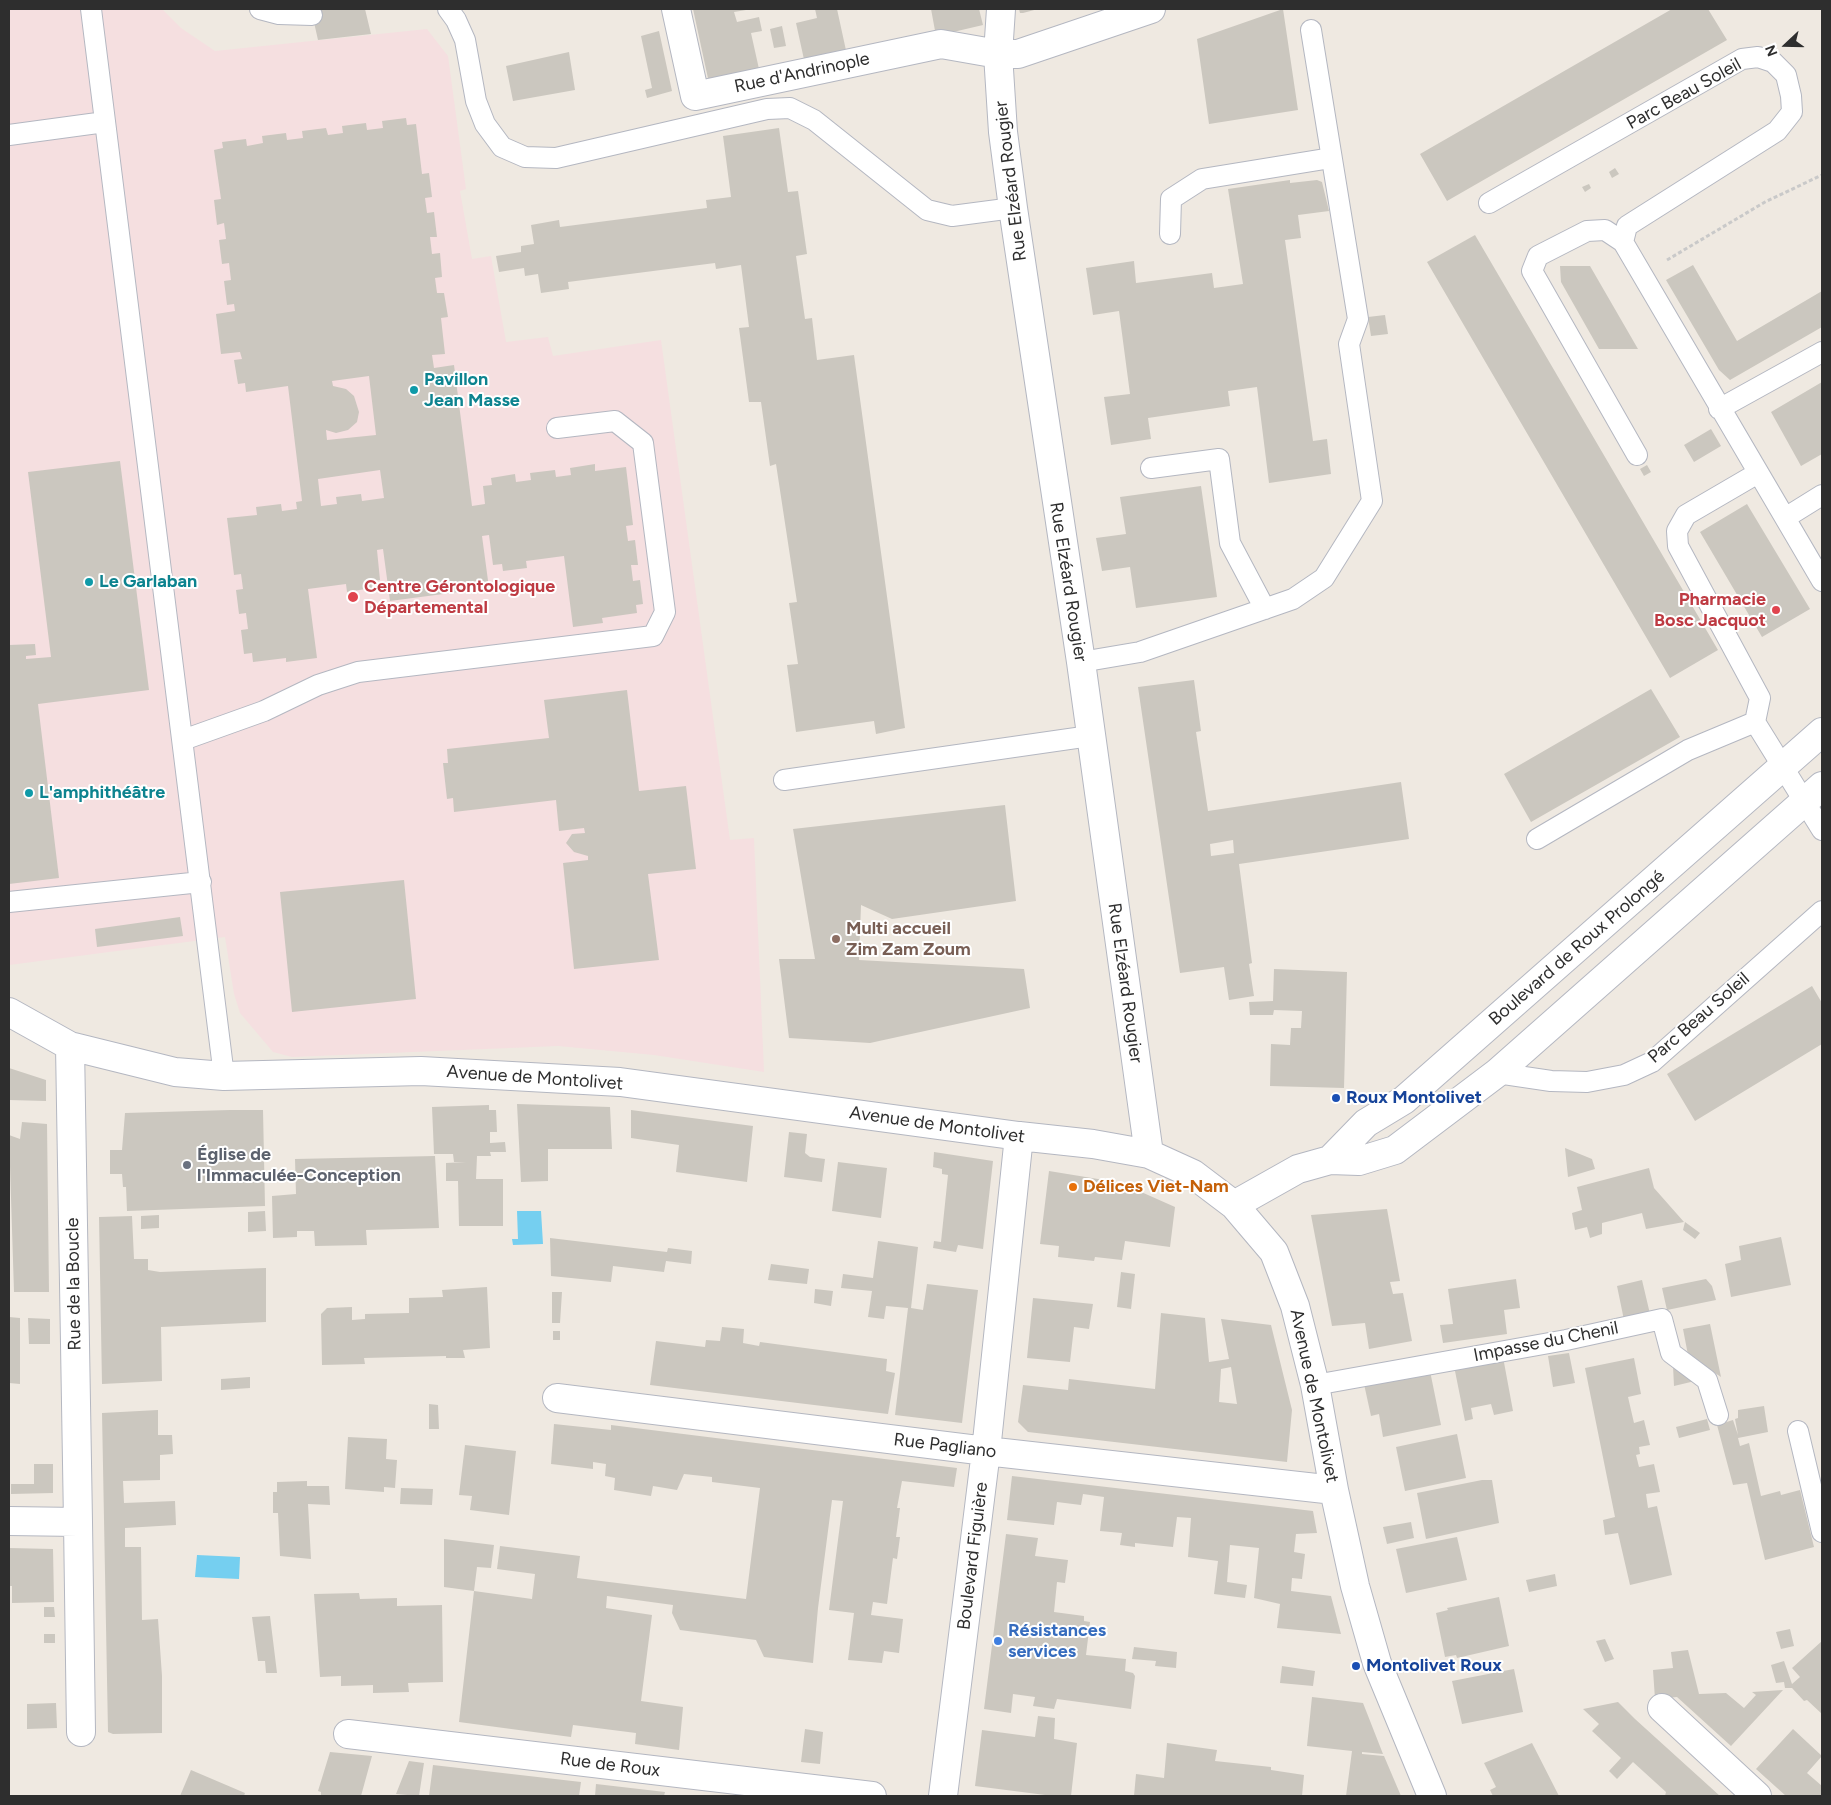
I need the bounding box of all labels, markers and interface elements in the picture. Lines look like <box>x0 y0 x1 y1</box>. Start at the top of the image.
north arrow <box>1761 20 1811 70</box>
text: N <box>1762 42 1781 59</box>
street label: Rue d'Andrinople <box>732 48 872 98</box>
street label: Parc Beau Soleil <box>1623 54 1745 134</box>
street label: Rue Elzéard Rougier <box>990 100 1032 262</box>
place label: Pavillon Jean Masse <box>424 369 520 412</box>
marker: Pavillon Jean Masse <box>408 384 420 396</box>
street label: Rue Elzéard Rougier <box>1045 501 1091 663</box>
place label: Le Garlaban <box>99 571 197 593</box>
marker: Le Garlaban <box>83 576 95 588</box>
place label: Centre Gérontologique Départemental <box>364 576 555 618</box>
place label: Pharmacie Bosc Jacquot <box>1654 589 1766 632</box>
marker: Centre Gérontologique Départemental <box>346 590 360 604</box>
marker: Pharmacie Bosc Jacquot <box>1770 604 1782 616</box>
place label: L'amphithéâtre <box>39 782 165 804</box>
marker: L'amphithéâtre <box>23 787 35 799</box>
street label: Boulevard de Roux Prolongé <box>1485 866 1669 1030</box>
street label: Rue Elzéard Rougier <box>1103 902 1147 1064</box>
place label: Multi accueil Zim Zam Zoum <box>846 918 971 961</box>
marker: Multi accueil Zim Zam Zoum <box>830 933 842 945</box>
street label: Parc Beau Soleil <box>1644 968 1754 1068</box>
street label: Avenue de Montolivet <box>446 1061 624 1095</box>
place label: Roux Montolivet <box>1346 1087 1482 1109</box>
marker: Roux Montolivet <box>1330 1092 1342 1104</box>
street label: Avenue de Montolivet <box>848 1102 1026 1148</box>
place label: Église de l'Immaculée-Conception <box>197 1144 401 1186</box>
marker: Église de l'Immaculée-Conception <box>181 1159 193 1171</box>
place label: Délices Viet-Nam <box>1083 1176 1229 1198</box>
marker: Délices Viet-Nam <box>1067 1181 1079 1193</box>
street label: Rue de la Boucle <box>62 1217 86 1351</box>
street label: Avenue de Montolivet <box>1285 1307 1343 1485</box>
street label: Impasse du Chenil <box>1472 1317 1620 1367</box>
street label: Rue Pagliano <box>892 1429 998 1463</box>
street label: Boulevard Figuière <box>953 1481 993 1631</box>
place label: Résistances services <box>1008 1620 1106 1662</box>
marker: Résistances services <box>992 1635 1004 1647</box>
place label: Montolivet Roux <box>1366 1655 1502 1677</box>
marker: Montolivet Roux <box>1350 1660 1362 1672</box>
street label: Rue de Roux <box>559 1748 661 1782</box>

